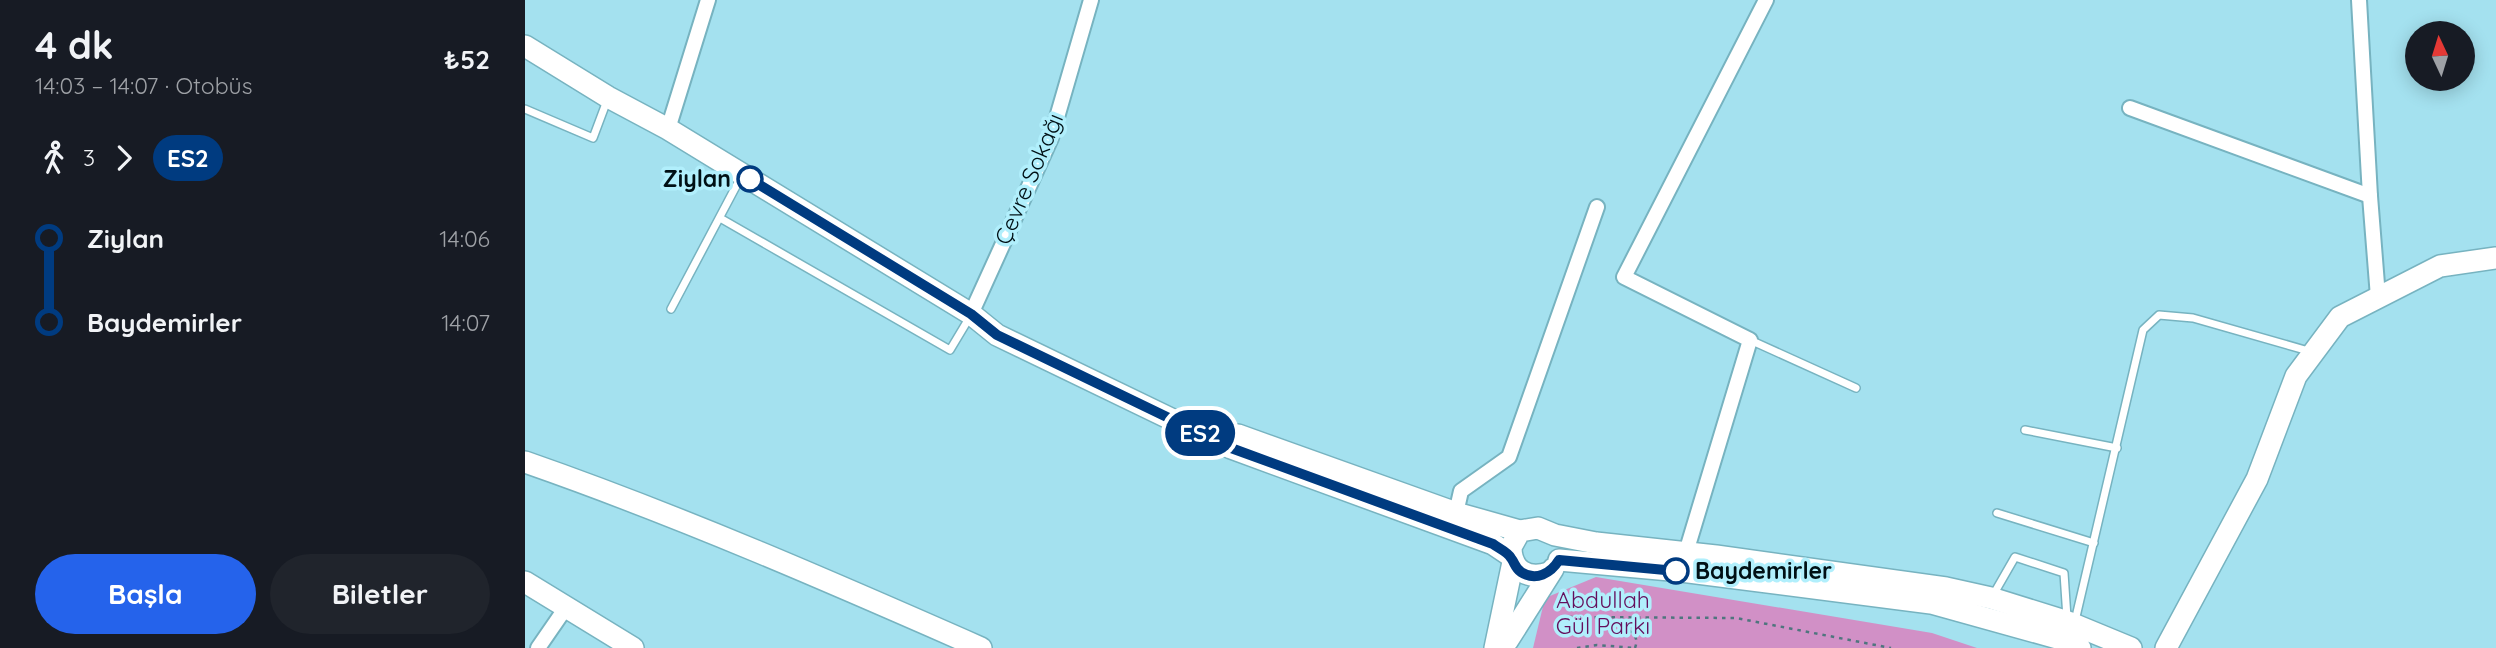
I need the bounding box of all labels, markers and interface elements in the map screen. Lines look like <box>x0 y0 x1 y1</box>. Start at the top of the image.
text: 4 dk <box>35 21 113 69</box>
north arrow <box>2405 21 2475 91</box>
map controls <box>2405 21 2475 91</box>
text: ₺52 <box>444 43 490 76</box>
text: 14:03 – 14:07 · Otobüs <box>35 71 252 100</box>
street label: Çevre Sokağı <box>988 109 1069 249</box>
icon: walk <box>35 139 73 177</box>
icon: forward <box>105 139 143 177</box>
text: 3 <box>83 143 95 172</box>
text: ES2 <box>167 143 209 173</box>
place label: Ziylan <box>663 164 731 193</box>
marker: Ziylan <box>737 166 763 192</box>
text: Ziylan <box>87 222 164 255</box>
text: 14:06 <box>439 224 490 253</box>
text: Baydemirler <box>87 306 242 339</box>
text: 14:07 <box>441 308 490 337</box>
line badge: ES2 <box>1160 410 1240 456</box>
text: ES2 <box>1179 418 1221 448</box>
button: Başla <box>35 554 256 634</box>
button: Biletler <box>270 554 490 634</box>
place label: Baydemirler <box>1695 556 1832 585</box>
marker: Baydemirler <box>1663 558 1689 584</box>
park label: Abdullah Gül Parkı <box>1556 585 1650 640</box>

